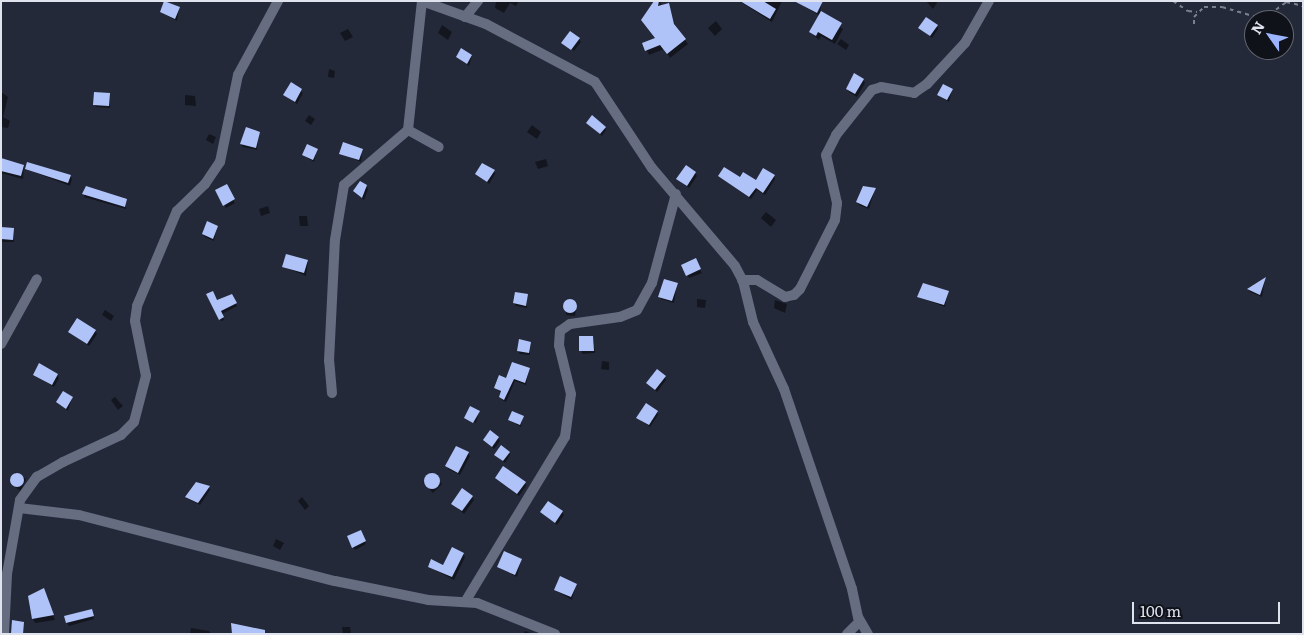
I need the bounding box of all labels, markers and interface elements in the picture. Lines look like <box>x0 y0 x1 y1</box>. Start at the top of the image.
north arrow <box>1244 10 1294 60</box>
text: N <box>1246 17 1269 38</box>
scale bar <box>1134 592 1282 624</box>
text: 100 m <box>1140 599 1181 622</box>

